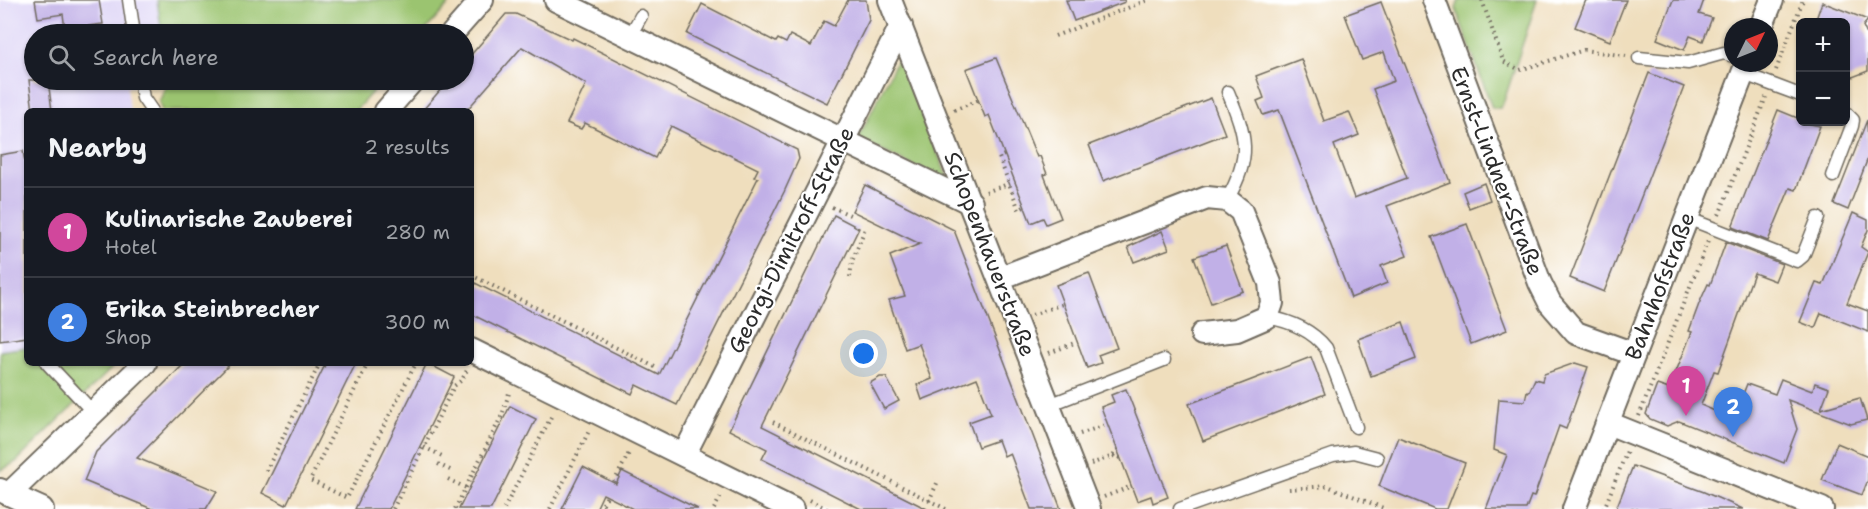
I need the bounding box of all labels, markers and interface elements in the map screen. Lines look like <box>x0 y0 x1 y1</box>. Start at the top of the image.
north arrow <box>1724 18 1778 72</box>
map controls <box>1796 18 1850 126</box>
button: + <box>1796 18 1850 72</box>
search box <box>24 24 474 90</box>
icon: search <box>45 41 78 74</box>
text: Search here <box>93 43 219 72</box>
street label: Ernst-Lindner-Straße <box>1444 62 1550 280</box>
button: − <box>1796 72 1850 126</box>
street label: Georgi-Dimitroff-Straße <box>721 122 861 358</box>
text: Nearby <box>48 130 147 165</box>
text: 2 results <box>364 134 450 160</box>
street label: Schopenhauerstraße <box>937 147 1043 361</box>
text: Kulinarische Zauberei <box>105 205 353 234</box>
street label: Bahnhofstraße <box>1618 208 1702 364</box>
text: 1 <box>63 219 72 245</box>
text: 280 m <box>385 219 450 245</box>
text: Hotel <box>105 234 157 260</box>
text: Erika Steinbrecher <box>105 295 320 324</box>
text: 2 <box>61 309 75 335</box>
text: 300 m <box>384 309 450 335</box>
text: Shop <box>105 324 152 350</box>
your location <box>849 339 878 368</box>
pin: 1 <box>1666 366 1706 416</box>
pin: 2 <box>1714 388 1752 437</box>

